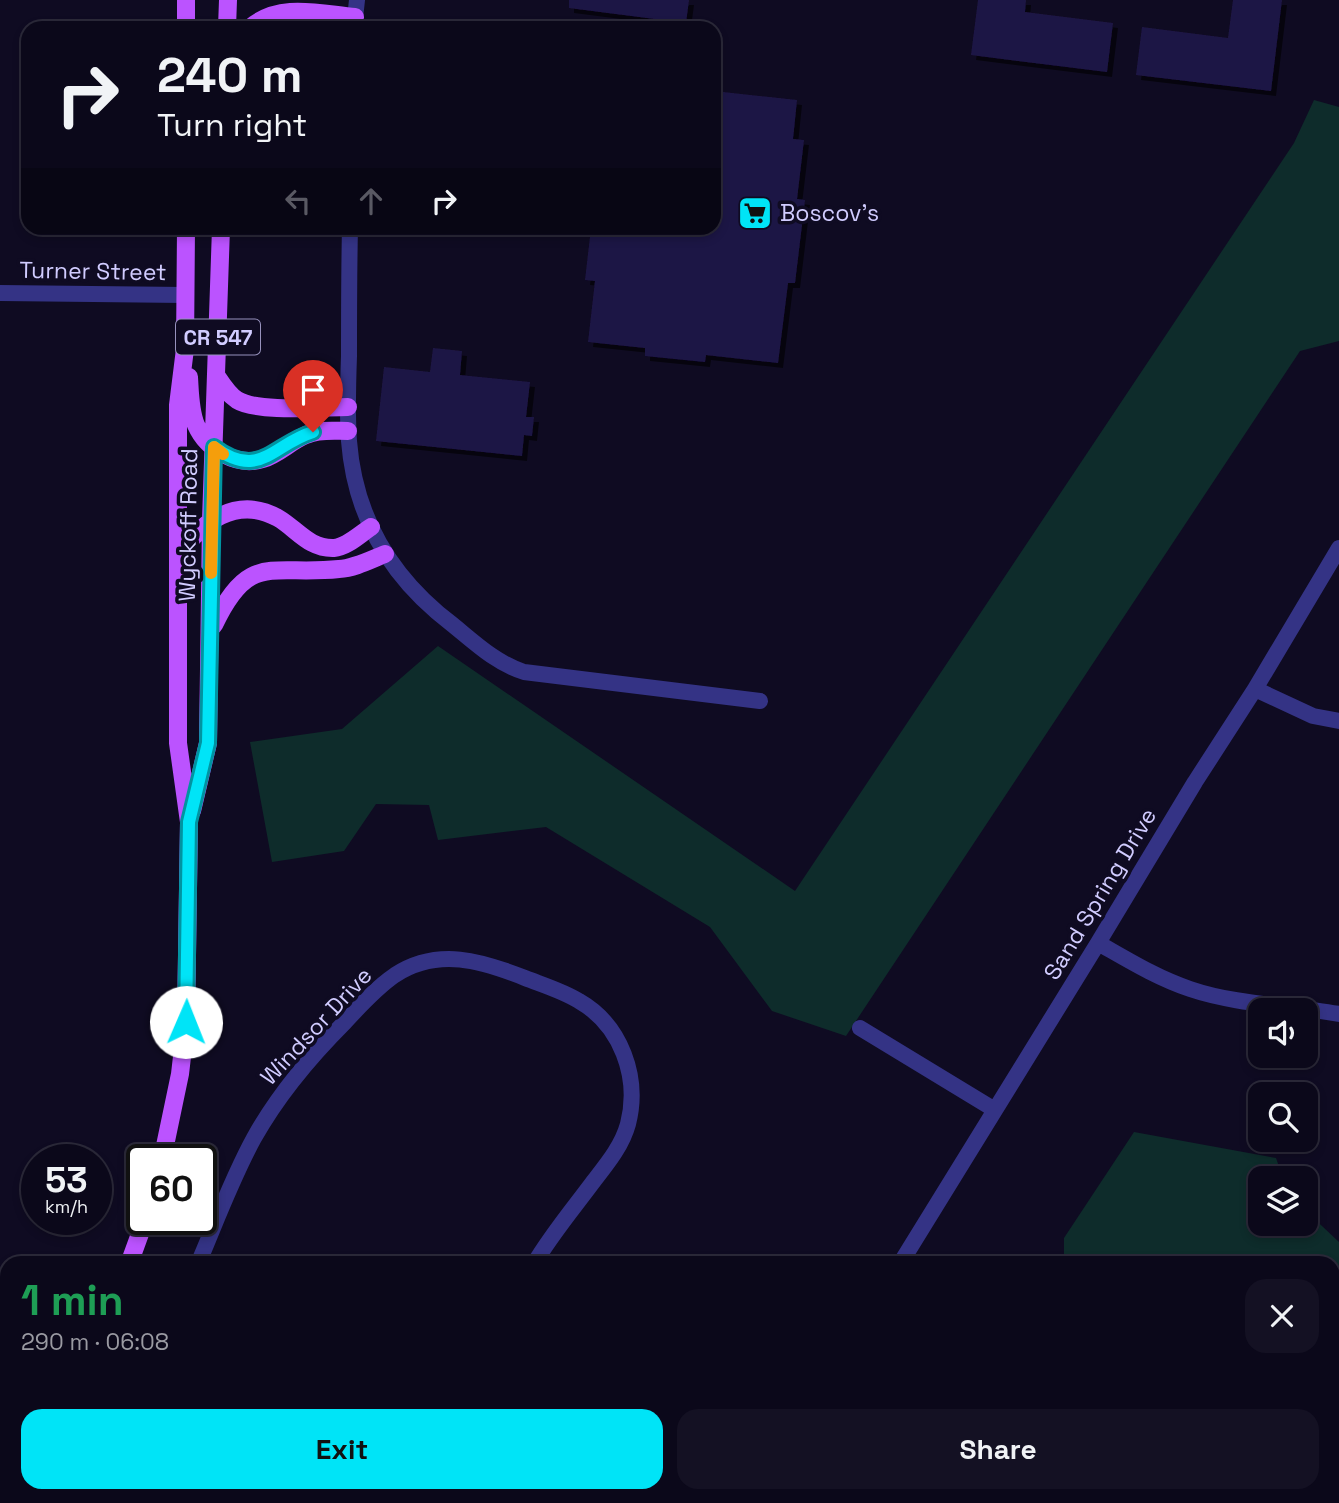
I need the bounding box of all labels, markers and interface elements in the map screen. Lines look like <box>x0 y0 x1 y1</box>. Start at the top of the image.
text: 240 m <box>157 44 303 106</box>
icon: right <box>42 49 133 140</box>
text: Turn right <box>157 105 307 145</box>
icon: left <box>279 182 317 220</box>
icon: ahead <box>352 182 390 220</box>
icon: right <box>425 182 463 220</box>
supermarket icon: Boscov's <box>736 194 774 232</box>
place label: Boscov's <box>780 198 879 228</box>
street label: Turner Street <box>19 255 167 287</box>
road number: CR 547 <box>176 320 260 354</box>
pin <box>283 360 343 432</box>
icon: arrive <box>294 371 332 409</box>
street label: Wyckoff Road <box>172 448 204 602</box>
street label: Sand Spring Drive <box>1037 803 1163 985</box>
street label: Windsor Drive <box>254 961 378 1091</box>
position arrow <box>149 985 223 1059</box>
map controls <box>1248 998 1318 1236</box>
button: sound <box>1248 998 1318 1068</box>
button: search <box>1248 1082 1318 1152</box>
speed limit sign: 60 <box>126 1144 217 1235</box>
text: 53 <box>45 1158 88 1202</box>
button: layers <box>1248 1166 1318 1236</box>
text: km/h <box>45 1195 88 1218</box>
text: 1 min <box>21 1274 124 1327</box>
button: close <box>1245 1279 1319 1353</box>
text: 290 m · 06:08 <box>21 1327 169 1357</box>
button: Exit <box>21 1409 663 1489</box>
button: Share <box>677 1409 1319 1489</box>

